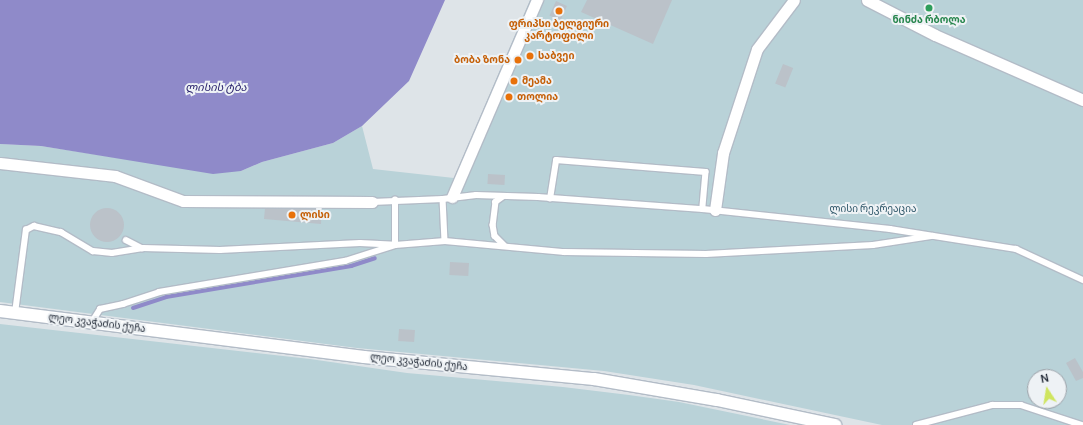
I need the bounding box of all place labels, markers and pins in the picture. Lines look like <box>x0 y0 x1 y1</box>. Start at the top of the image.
marker: ნინძა რბოლა <box>924 3 934 13</box>
marker: ფრიპსი ბელგიური კარტოფილი <box>554 6 564 16</box>
place label: ნინძა რბოლა <box>892 14 966 26</box>
place label: ფრიპსი ბელგიური კარტოფილი <box>509 17 609 40</box>
place label: საბვეი <box>538 50 574 62</box>
marker: საბვეი <box>525 51 535 61</box>
place label: ბობა ზონა <box>454 54 510 66</box>
marker: ბობა ზონა <box>513 55 523 65</box>
place label: მეამა <box>522 75 552 87</box>
marker: მეამა <box>509 76 519 86</box>
place label: თოლია <box>517 91 558 103</box>
marker: თოლია <box>504 92 514 102</box>
place label: ლისი <box>300 209 330 221</box>
marker: ლისი <box>287 210 297 220</box>

